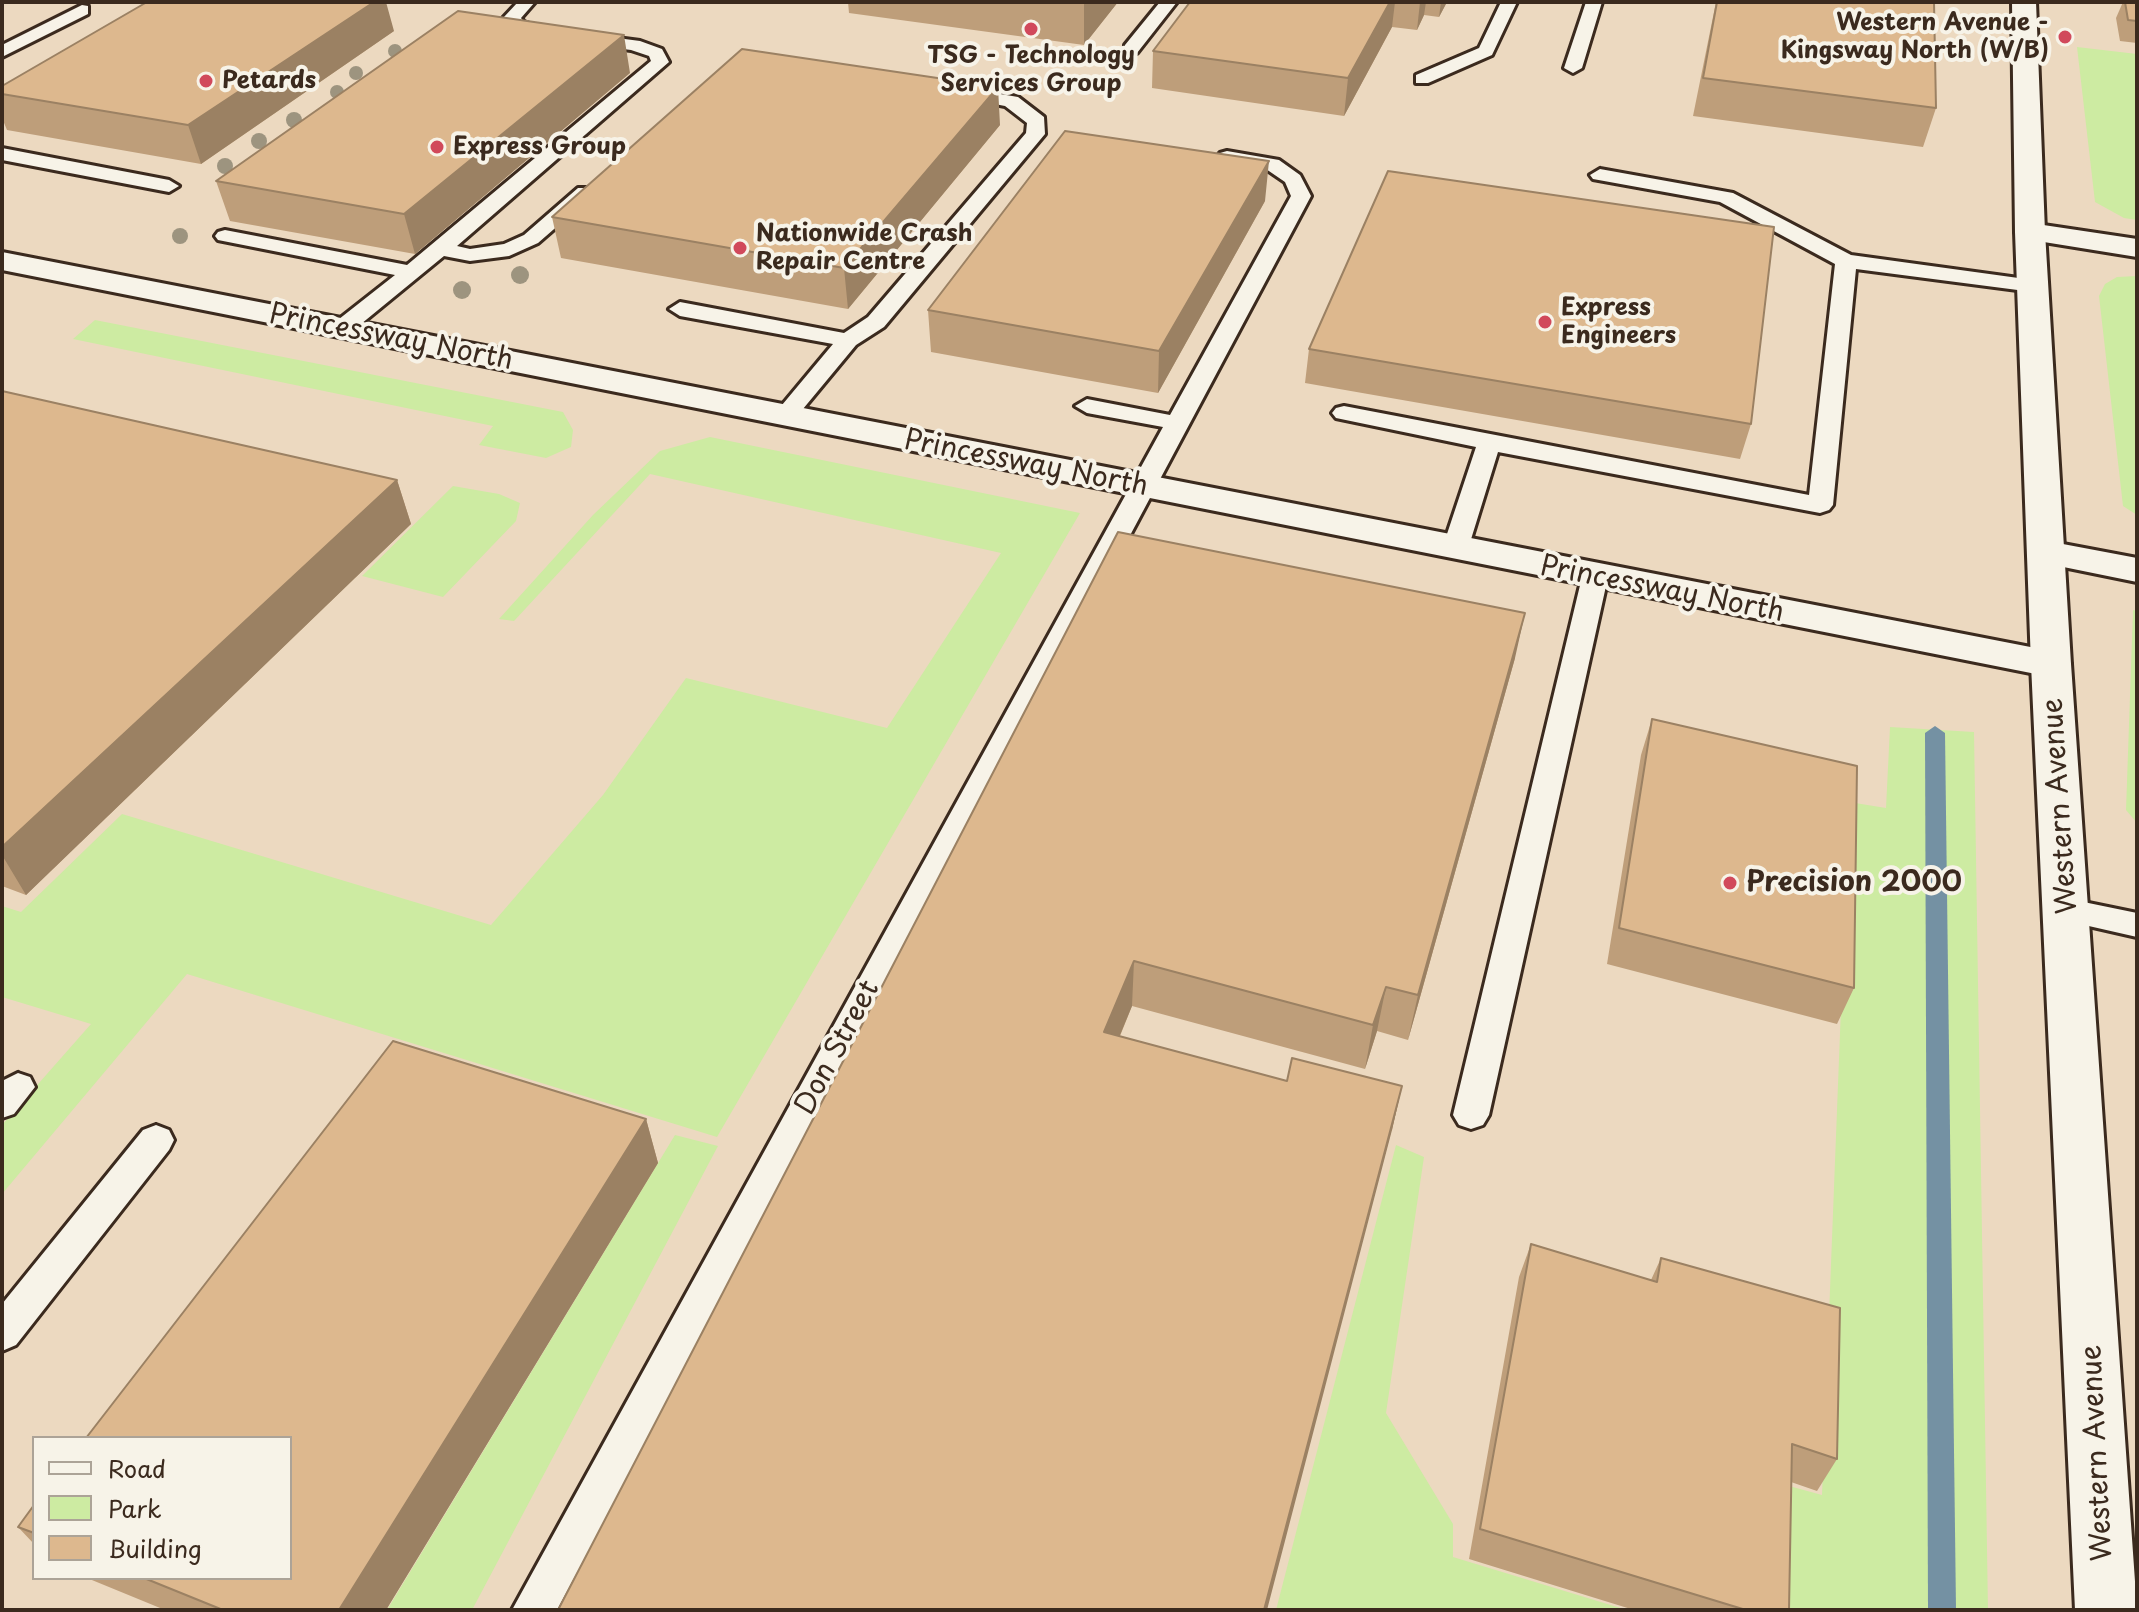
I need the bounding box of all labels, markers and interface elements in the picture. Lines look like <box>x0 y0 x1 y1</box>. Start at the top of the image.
place label: Western Avenue - Kingsway North (W/B) <box>1781 9 2049 65</box>
marker: TSG - Technology Services Group <box>1022 20 1040 38</box>
marker: Western Avenue - Kingsway North (W/B) <box>2056 28 2074 46</box>
place label: TSG - Technology Services Group <box>927 42 1135 98</box>
place label: Petards <box>222 67 316 95</box>
marker: Petards <box>197 72 215 90</box>
place label: Express Group <box>453 133 626 161</box>
marker: Express Group <box>428 138 446 156</box>
place label: Nationwide Crash Repair Centre <box>756 220 973 276</box>
marker: Nationwide Crash Repair Centre <box>731 239 749 257</box>
place label: Express Engineers <box>1561 294 1676 350</box>
street label: Princessway North <box>266 298 516 378</box>
marker: Express Engineers <box>1536 313 1554 331</box>
street label: Princessway North <box>901 424 1151 504</box>
street label: Princessway North <box>1537 550 1787 630</box>
street label: Western Avenue <box>2037 697 2085 915</box>
place label: Precision 2000 <box>1746 866 1962 900</box>
marker: Precision 2000 <box>1721 874 1739 892</box>
street label: Don Street <box>789 975 887 1121</box>
street label: Western Avenue <box>2076 1344 2120 1562</box>
legend <box>32 1436 292 1580</box>
text: Road <box>108 1450 166 1486</box>
text: Park <box>108 1490 162 1526</box>
text: Building <box>108 1530 202 1566</box>

